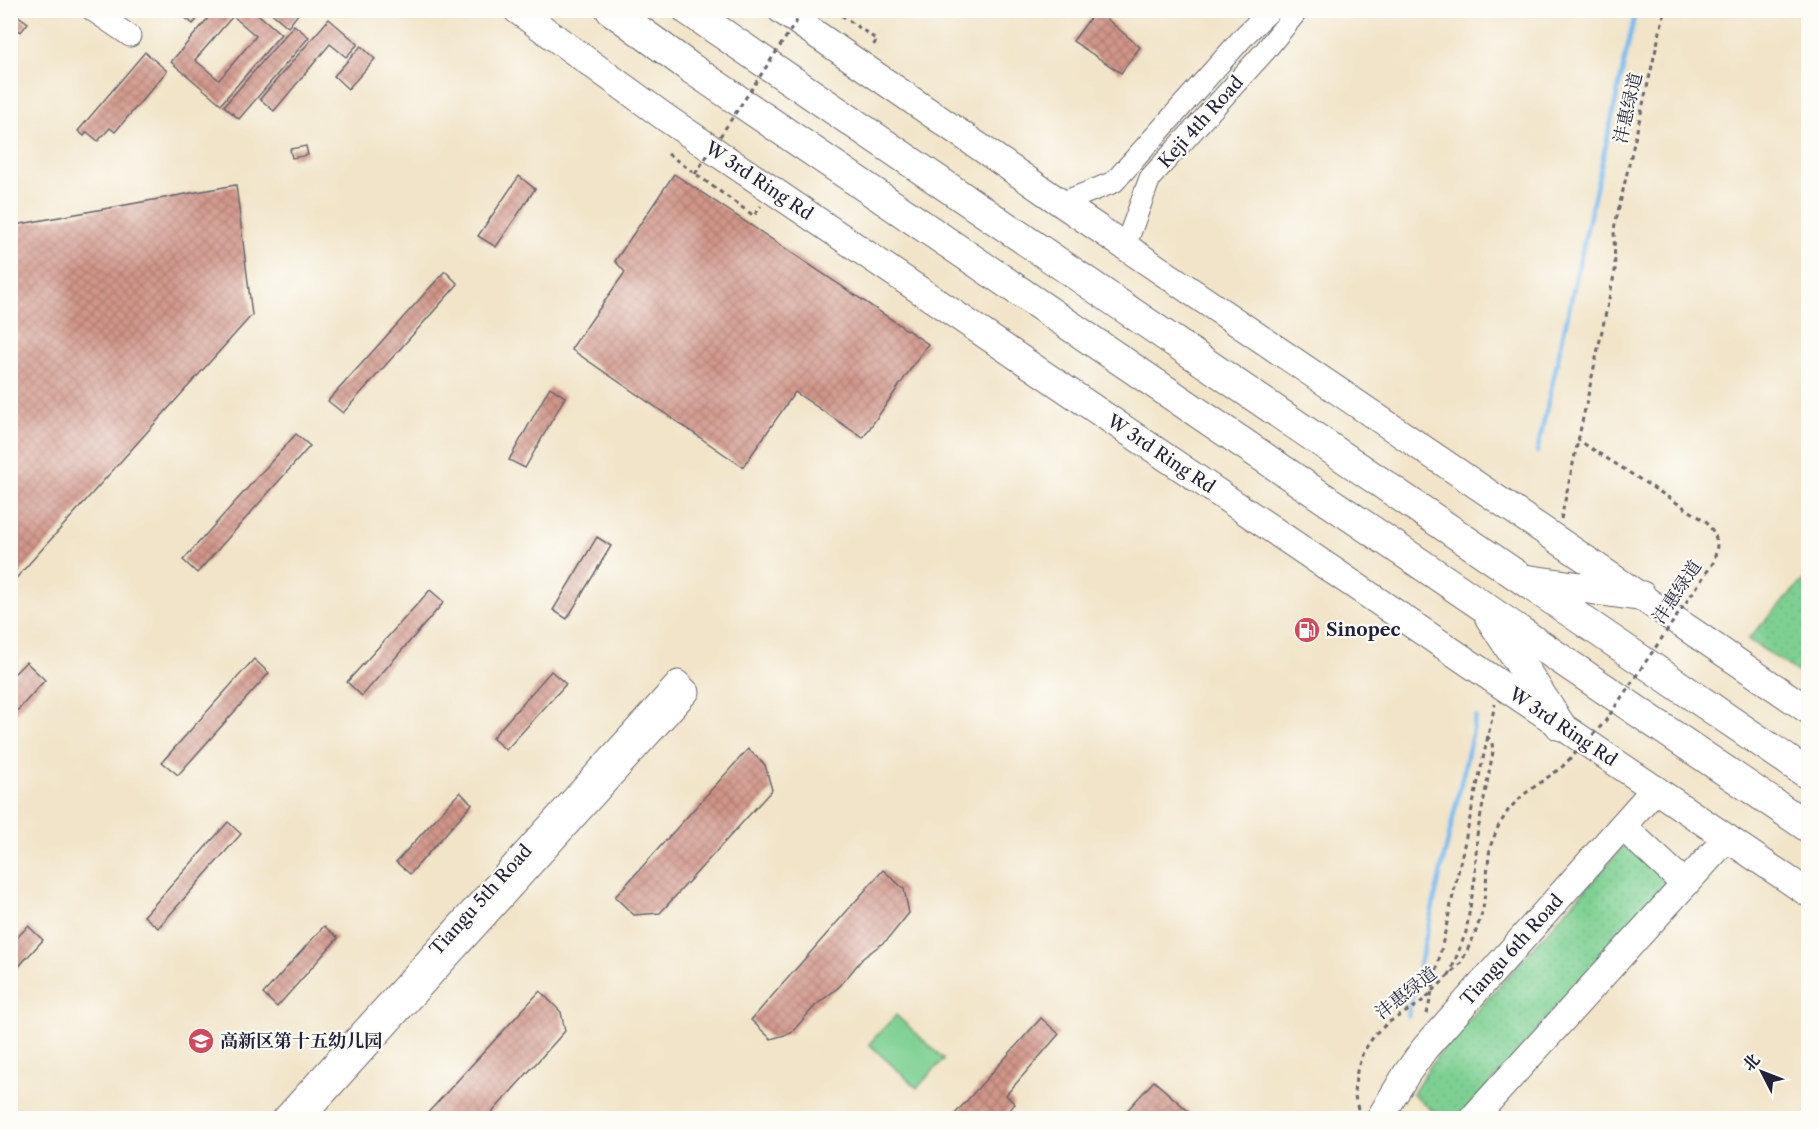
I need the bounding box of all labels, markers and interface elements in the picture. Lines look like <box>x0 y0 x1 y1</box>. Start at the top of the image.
street label: 沣惠绿道 <box>1609 70 1647 146</box>
street label: Keji 4th Road <box>1154 71 1248 173</box>
street label: W 3rd Ring Rd <box>700 136 817 225</box>
street label: W 3rd Ring Rd <box>1102 409 1219 498</box>
street label: 沣惠绿道 <box>1648 556 1706 628</box>
fuel station icon: Sinopec <box>1292 615 1322 645</box>
place label: Sinopec <box>1326 619 1401 641</box>
street label: W 3rd Ring Rd <box>1504 682 1621 771</box>
street label: Tiangu 5th Road <box>425 840 537 960</box>
street label: Tiangu 6th Road <box>1456 890 1568 1010</box>
street label: 沣惠绿道 <box>1371 962 1441 1024</box>
school or university icon: 高新区第十五幼儿园 <box>186 1026 216 1056</box>
place label: 高新区第十五幼儿园 <box>220 1030 382 1052</box>
north arrow <box>1732 1042 1792 1102</box>
text: 北 <box>1738 1049 1764 1075</box>

